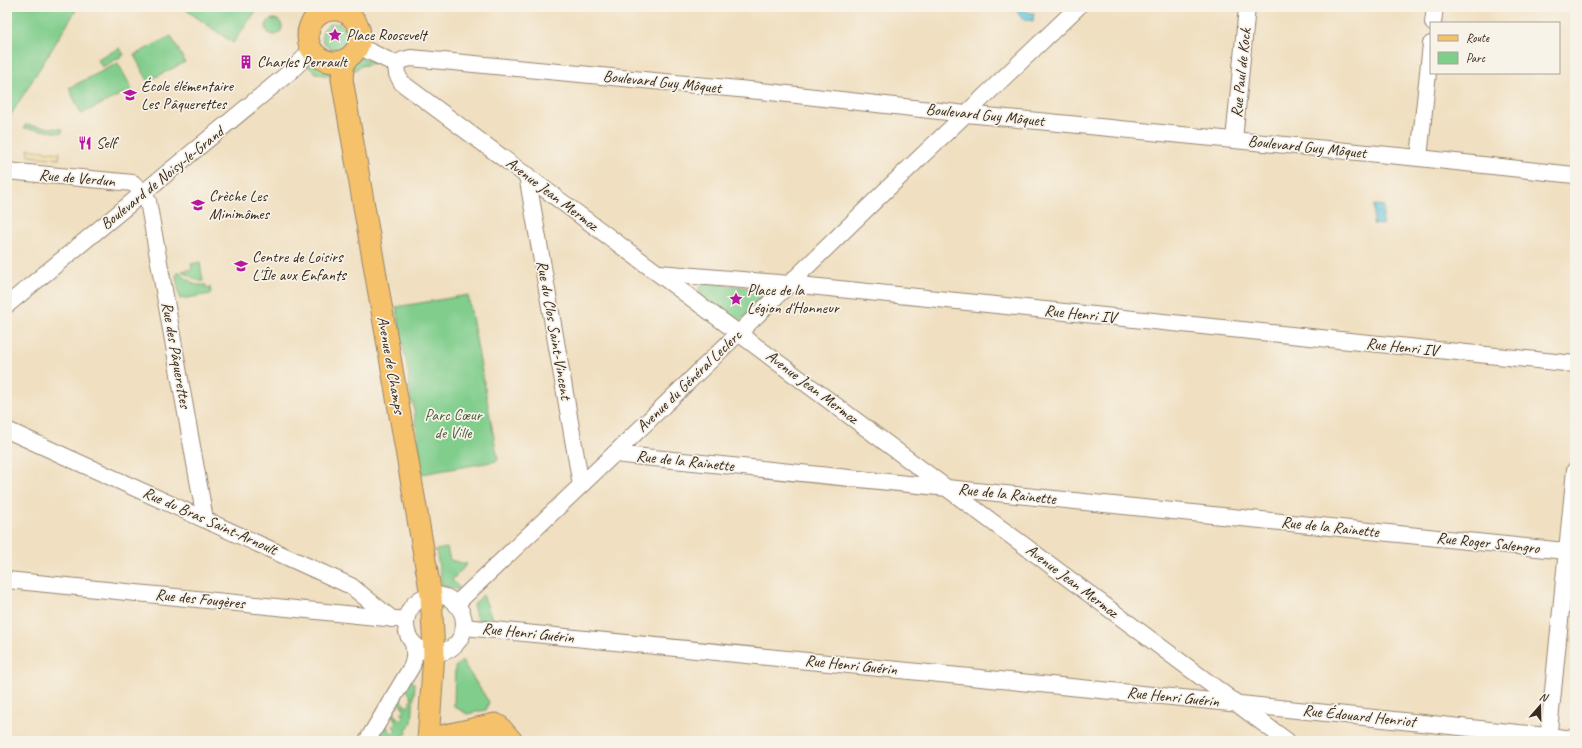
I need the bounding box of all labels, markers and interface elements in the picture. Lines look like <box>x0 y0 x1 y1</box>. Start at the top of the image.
legend <box>1430 22 1560 74</box>
place label: Place Roosevelt <box>346 25 429 45</box>
street label: Rue Paul de Kock <box>1226 26 1256 118</box>
place icon: Place Roosevelt <box>327 27 343 43</box>
text: Route <box>1466 30 1490 46</box>
text: Parc <box>1466 50 1486 66</box>
place label: Charles Perrault <box>257 52 349 72</box>
building icon: Charles Perrault <box>238 54 254 70</box>
street label: Boulevard Guy Môquet <box>602 66 724 98</box>
place label: École élémentaire Les Pâquerettes <box>141 76 235 114</box>
school or university icon: École élémentaire Les Pâquerettes <box>122 87 138 103</box>
street label: Boulevard Guy Môquet <box>925 99 1047 131</box>
street label: Boulevard de Noisy-le-Grand <box>96 120 230 234</box>
street label: Boulevard Guy Môquet <box>1247 131 1369 163</box>
place label: Self <box>96 133 120 153</box>
restaurant icon: Self <box>77 135 93 151</box>
street label: Avenue Jean Mermoz <box>502 153 604 236</box>
street label: Rue de Verdun <box>38 165 117 191</box>
place label: Crèche Les Minimômes <box>209 186 270 224</box>
school or university icon: Crèche Les Minimômes <box>190 197 206 213</box>
place label: Centre de Loisirs L'Île aux Enfants <box>252 247 347 285</box>
school or university icon: Centre de Loisirs L'Île aux Enfants <box>233 258 249 274</box>
street label: Rue du Clos Saint-Vincent <box>532 259 576 403</box>
place label: Place de la Légion d'Honneur <box>747 280 840 318</box>
place icon: Place de la Légion d'Honneur <box>728 291 744 307</box>
street label: Rue des Pâquerettes <box>157 300 195 411</box>
street label: Rue Henri IV <box>1043 300 1120 328</box>
street label: Avenue de Champs <box>373 315 410 417</box>
street label: Avenue du Général Leclerc <box>632 325 747 436</box>
street label: Rue Henri IV <box>1365 333 1442 361</box>
street label: Avenue Jean Mermoz <box>762 346 864 429</box>
park label: Parc Cœur de Ville <box>424 405 484 443</box>
street label: Rue de la Rainette <box>635 446 737 476</box>
street label: Rue de la Rainette <box>957 479 1059 509</box>
street label: Rue du Bras Saint-Arnoult <box>140 482 282 560</box>
street label: Rue de la Rainette <box>1280 512 1382 542</box>
street label: Rue Roger Salengro <box>1436 528 1542 558</box>
street label: Avenue Jean Mermoz <box>1022 540 1124 623</box>
street label: Rue des Fougères <box>154 584 247 614</box>
street label: Rue Henri Guérin <box>481 618 576 648</box>
street label: Rue Henri Guérin <box>804 650 899 680</box>
street label: Rue Henri Guérin <box>1126 682 1221 712</box>
north arrow <box>1520 686 1560 726</box>
text: N <box>1538 689 1551 705</box>
street label: Rue Édouard Henriot <box>1302 700 1419 732</box>

